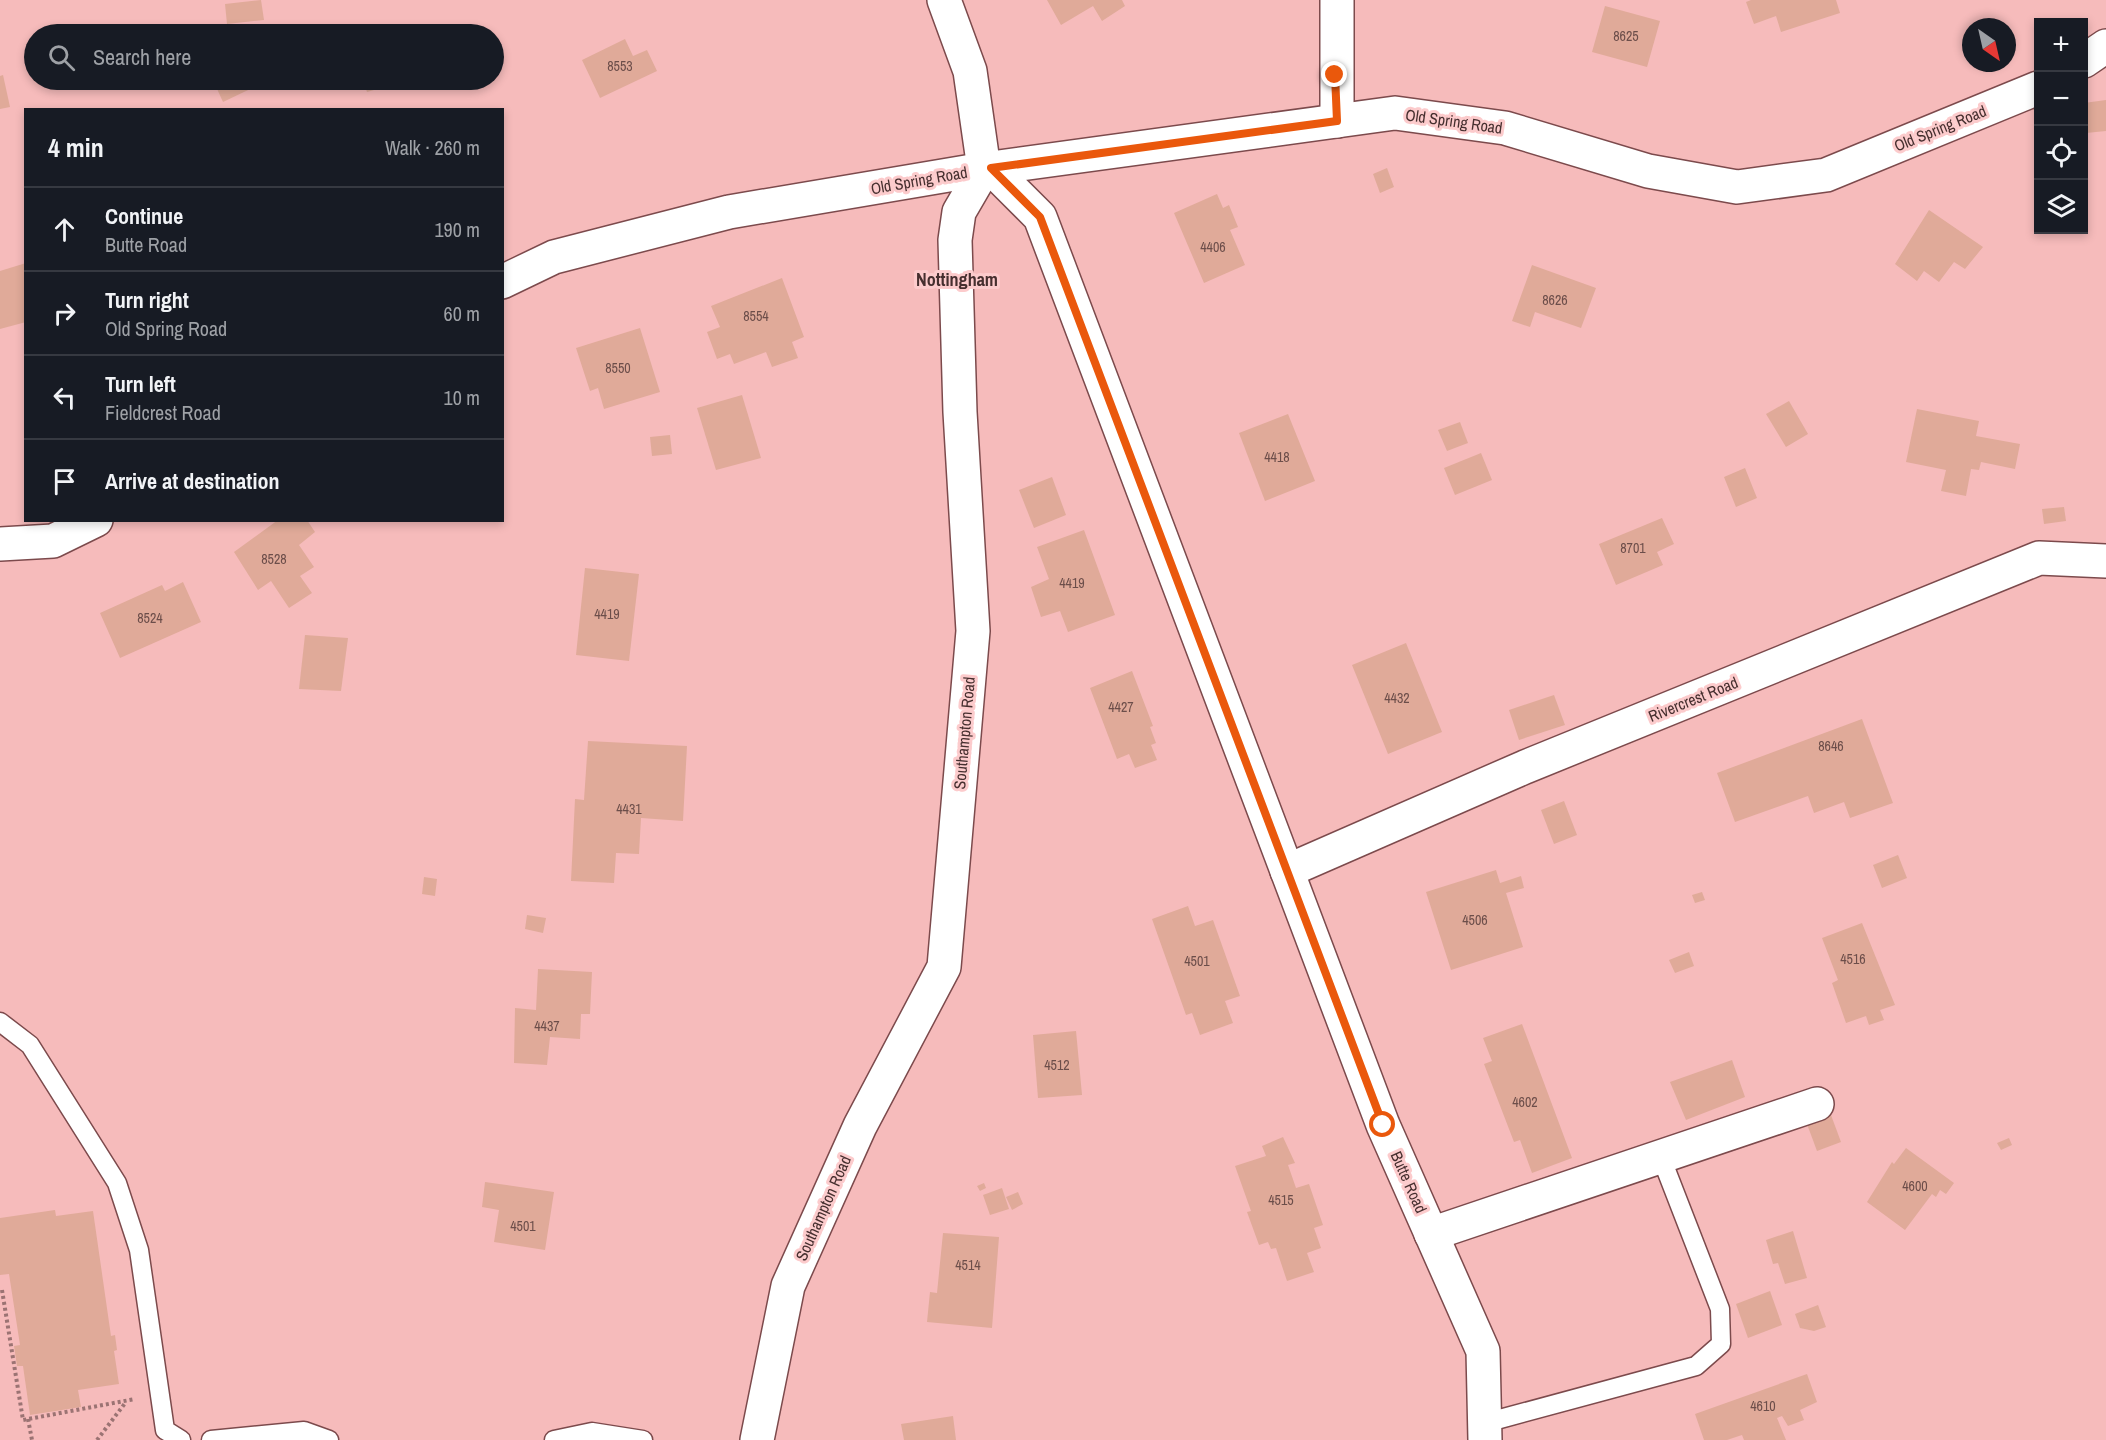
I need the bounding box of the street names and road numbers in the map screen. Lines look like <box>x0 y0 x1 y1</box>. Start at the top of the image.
street label: Old Spring Road <box>1891 99 1989 157</box>
street label: Old Spring Road <box>1404 103 1504 139</box>
street label: Old Spring Road <box>869 161 969 199</box>
street label: Rivercrest Road <box>1645 671 1741 727</box>
street label: Southampton Road <box>948 676 980 790</box>
street label: Butte Road <box>1386 1148 1432 1216</box>
street label: Southampton Road <box>790 1152 856 1264</box>

